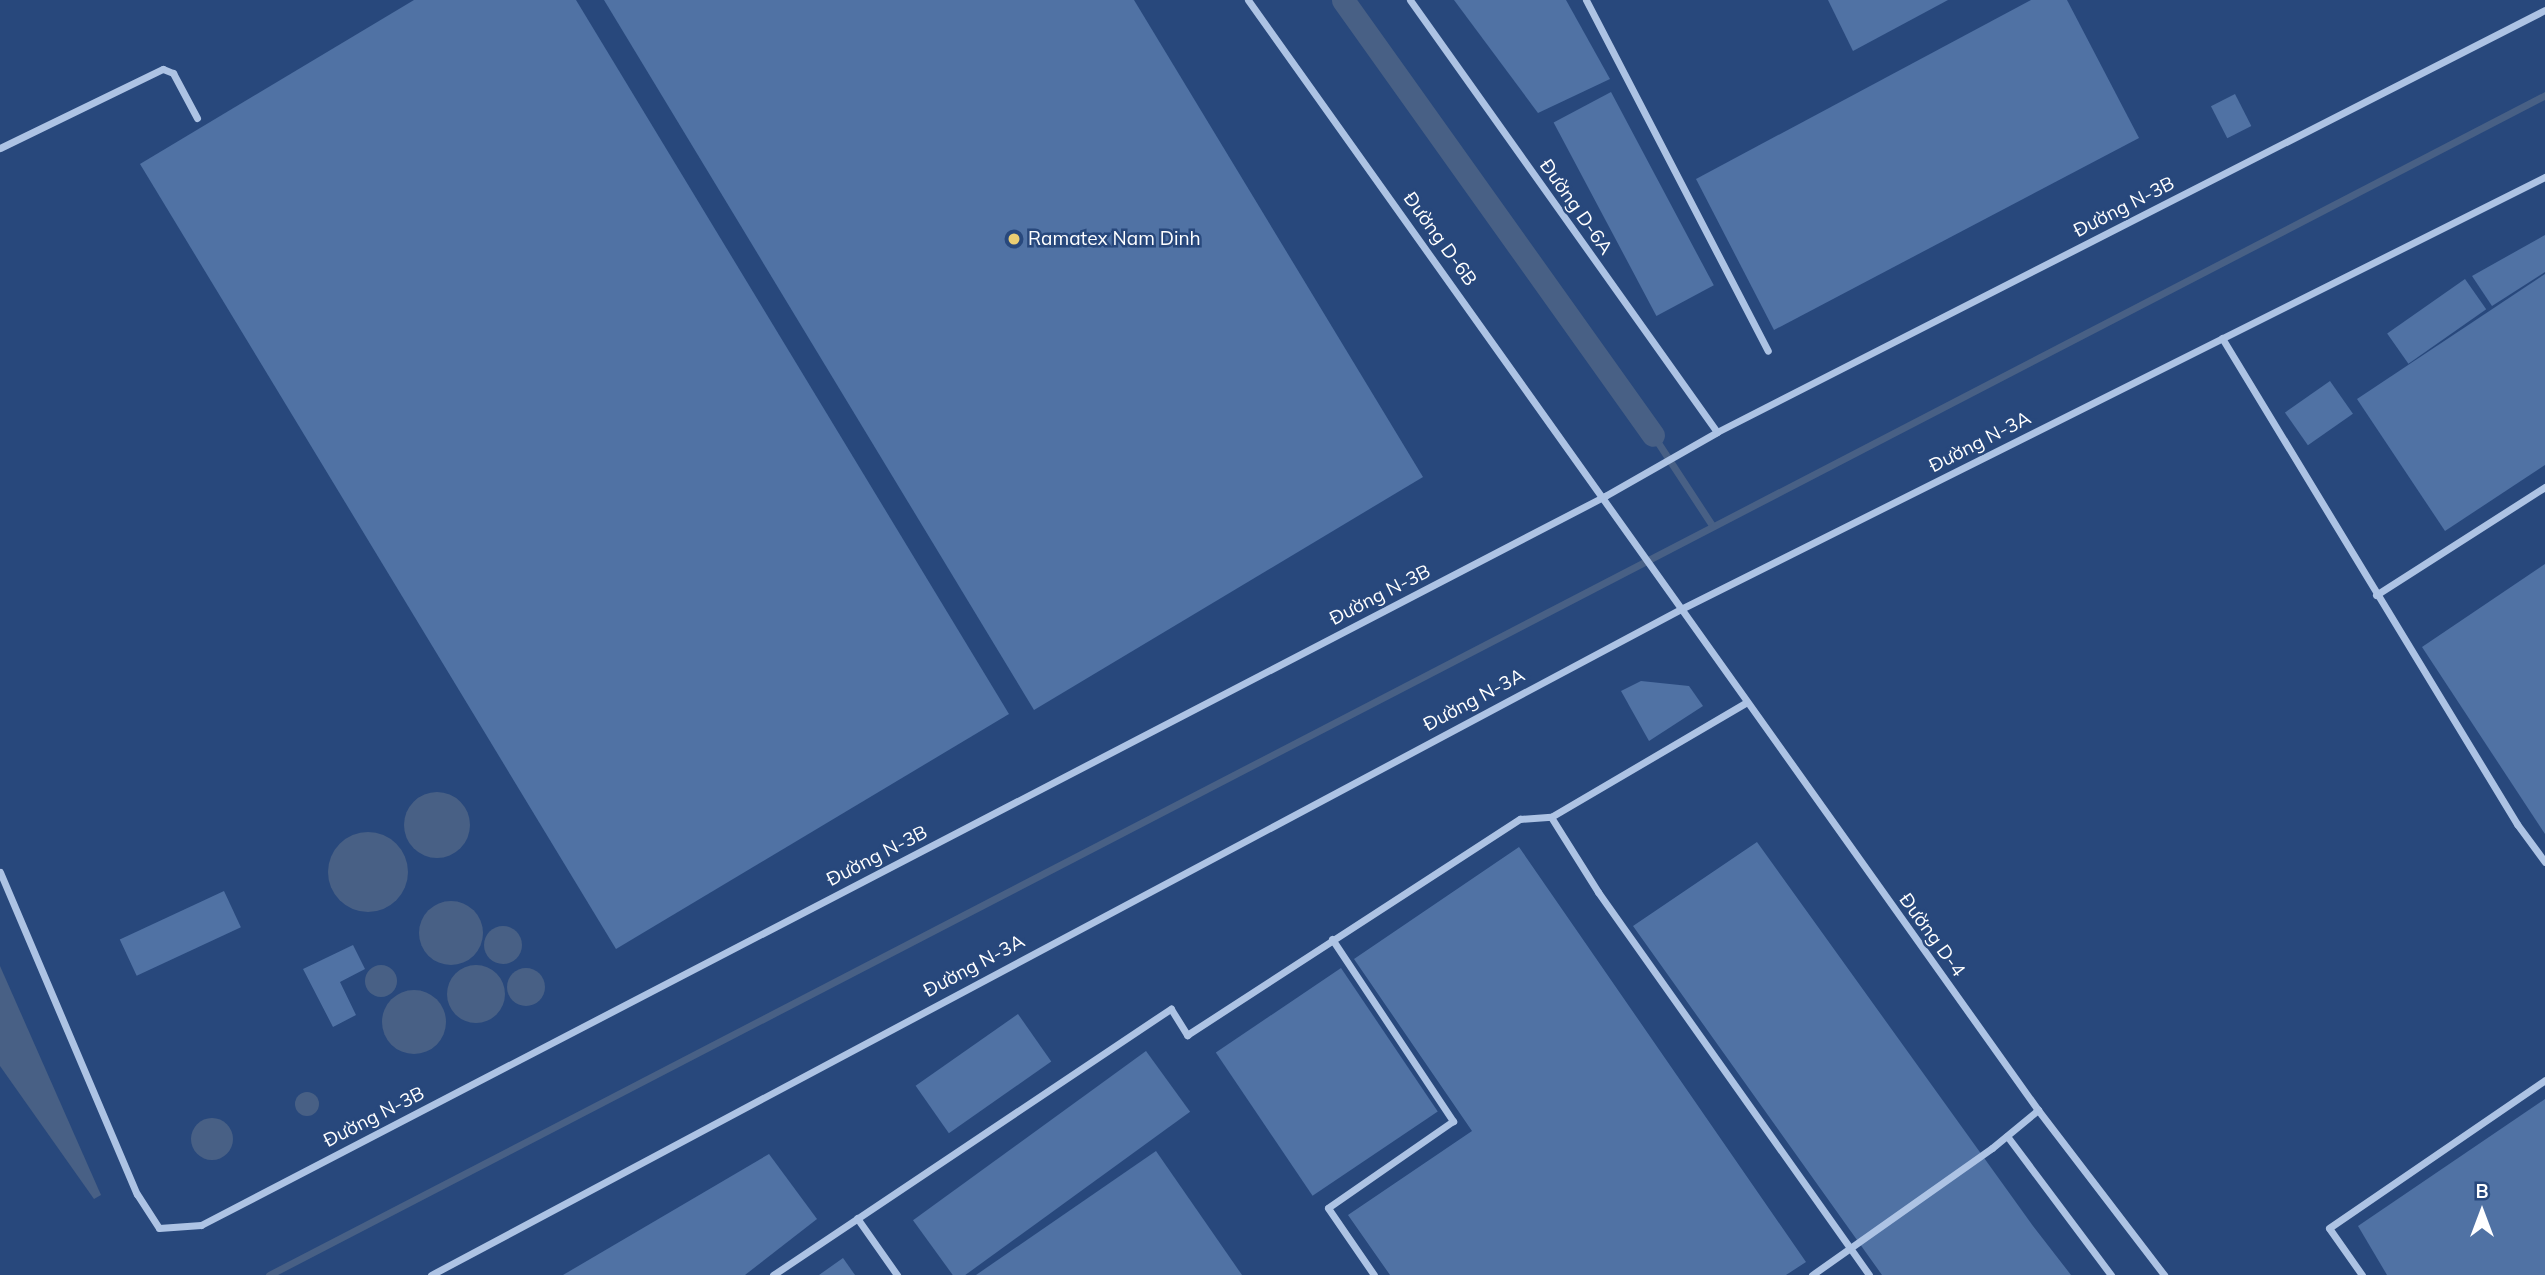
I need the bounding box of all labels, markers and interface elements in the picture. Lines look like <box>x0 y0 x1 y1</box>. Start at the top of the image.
street label: Đường D-6A <box>1535 155 1617 259</box>
street label: Đường N-3B <box>2070 172 2178 242</box>
street label: Đường D-6B <box>1398 188 1482 290</box>
place label: Ramatex Nam Dinh <box>1028 228 1201 250</box>
marker: Ramatex Nam Dinh <box>1006 231 1022 247</box>
street label: Đường N-3A <box>1925 407 2035 477</box>
street label: Đường N-3B <box>1326 560 1434 630</box>
street label: Đường N-3A <box>1420 664 1528 736</box>
street label: Đường N-3B <box>823 821 931 891</box>
street label: Đường D-4 <box>1894 889 1970 981</box>
street label: Đường N-3A <box>920 930 1028 1002</box>
street label: Đường N-3B <box>320 1082 428 1152</box>
north arrow <box>2447 1177 2517 1247</box>
text: B <box>2475 1179 2489 1203</box>

